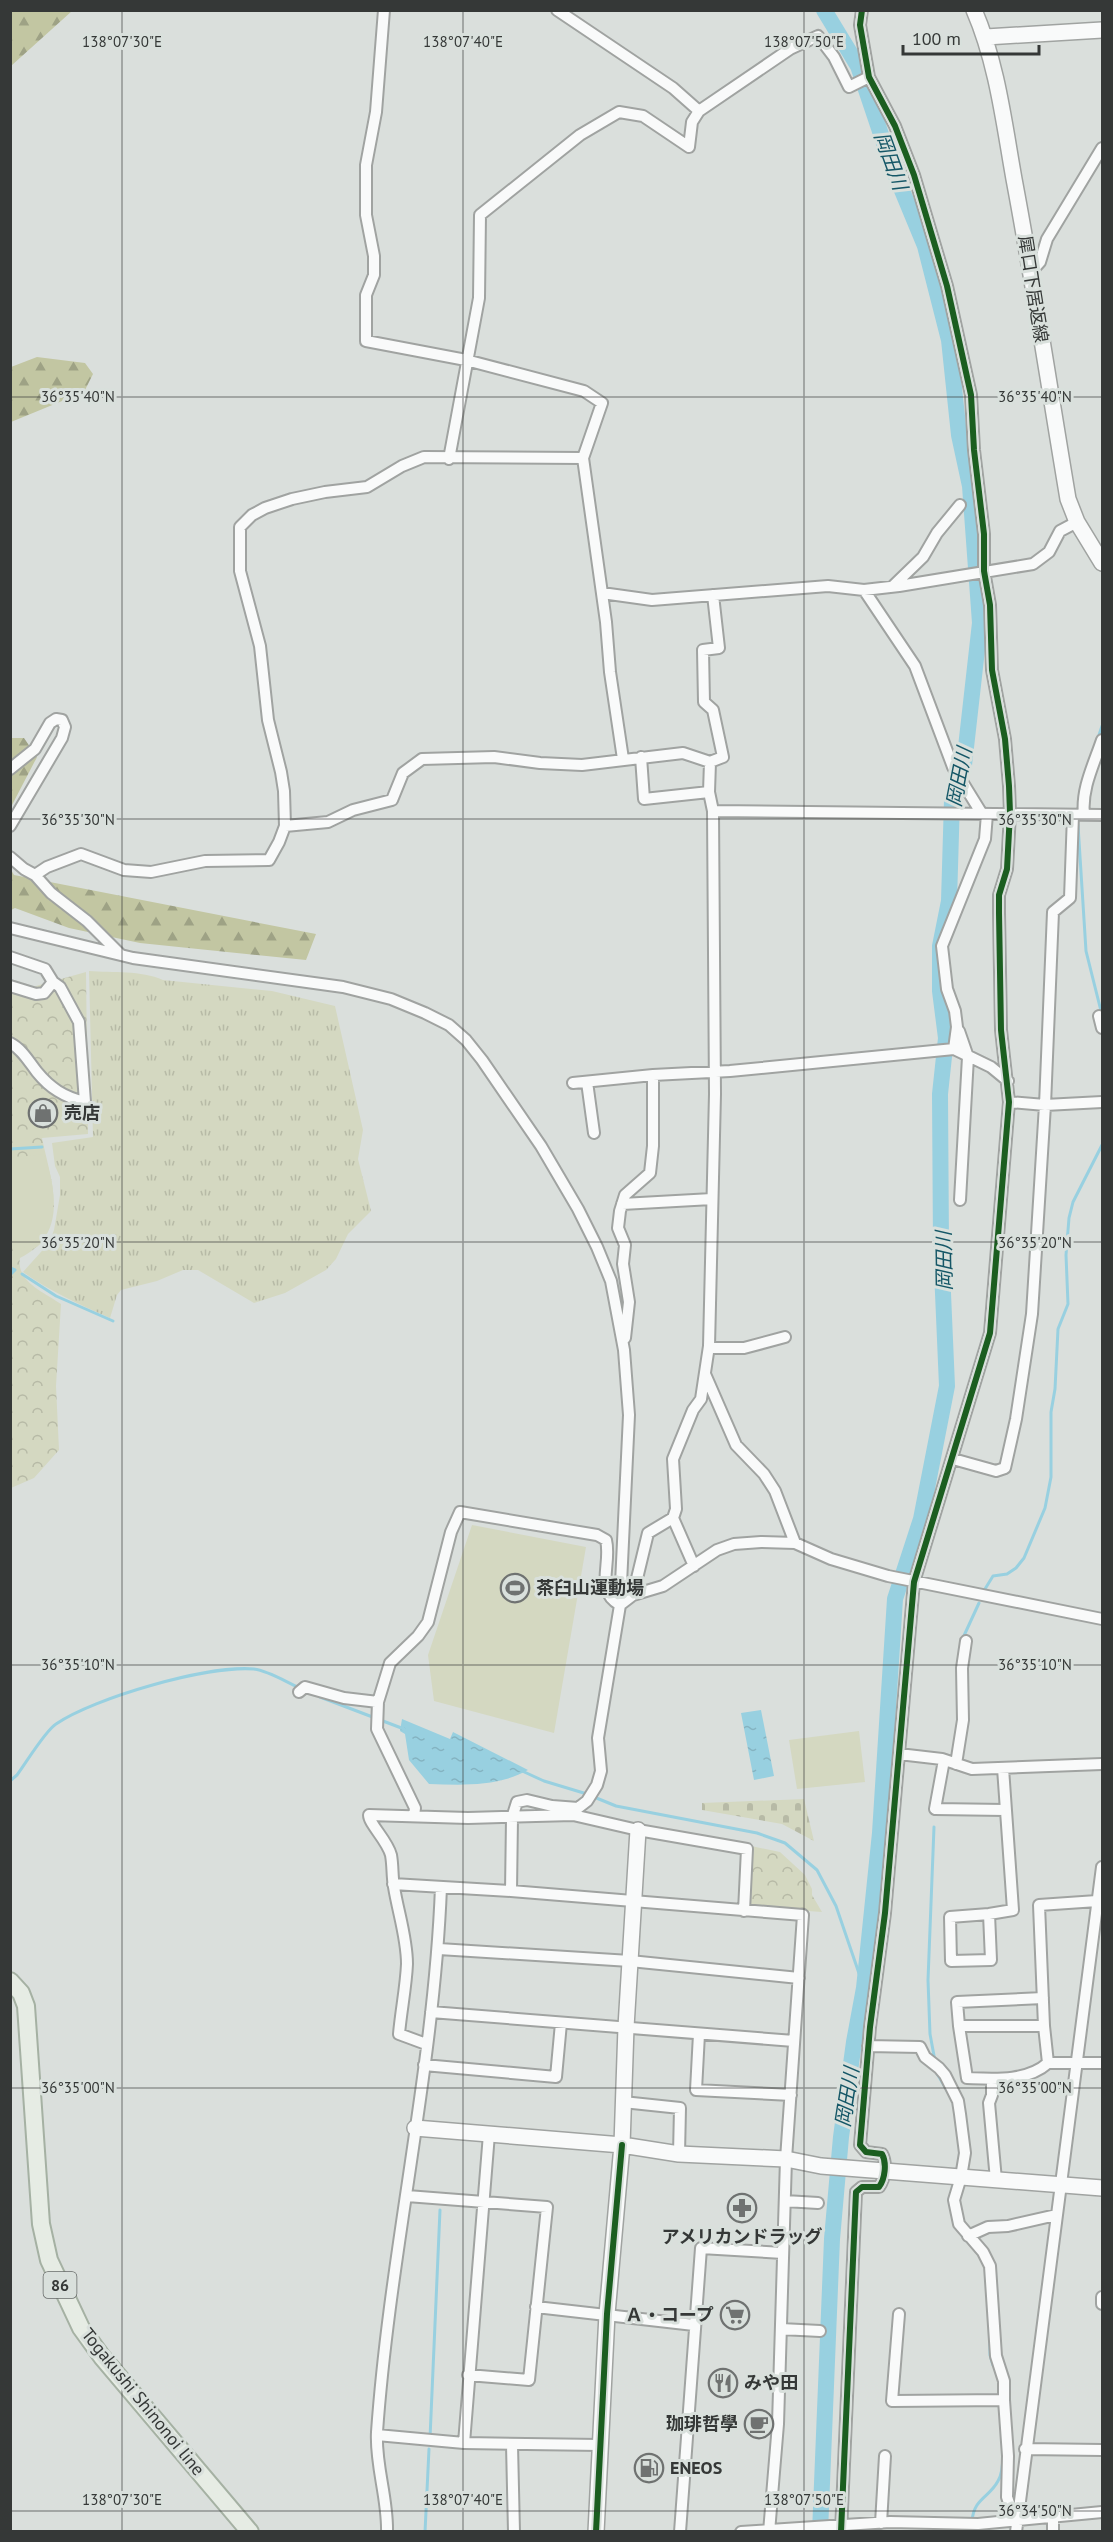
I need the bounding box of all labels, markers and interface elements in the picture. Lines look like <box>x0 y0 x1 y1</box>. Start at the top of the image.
scale bar <box>903 18 1040 56</box>
text: 100 m <box>912 27 961 50</box>
text: 138°07'30"E <box>82 32 162 51</box>
text: 138°07'40"E <box>423 32 503 51</box>
text: 138°07'50"E <box>764 32 844 51</box>
water label: 岡田川 <box>869 128 914 196</box>
street label: 犀口下居返線 <box>1014 234 1053 344</box>
text: 36°35'40"N <box>41 387 115 406</box>
text: 36°35'40"N <box>998 387 1072 406</box>
water label: 岡田川 <box>941 743 978 809</box>
text: 36°35'30"N <box>41 810 115 829</box>
text: 36°35'30"N <box>998 810 1072 829</box>
shop icon: 売店 <box>27 1097 59 1129</box>
place label: 売店 <box>64 1101 100 1124</box>
water label: 岡田川 <box>930 1229 958 1291</box>
text: 36°35'20"N <box>41 1233 115 1252</box>
text: 36°35'20"N <box>998 1233 1072 1252</box>
sports icon: 茶臼山運動場 <box>499 1572 531 1604</box>
place label: 茶臼山運動場 <box>536 1576 644 1599</box>
text: 36°35'10"N <box>41 1655 115 1674</box>
text: 36°35'10"N <box>998 1655 1072 1674</box>
water label: 岡田川 <box>829 2063 865 2129</box>
text: 36°35'00"N <box>41 2078 115 2097</box>
text: 36°35'00"N <box>998 2078 1072 2097</box>
pharmacy icon: アメリカンドラッグ <box>726 2192 758 2224</box>
place label: アメリカンドラッグ <box>661 2225 823 2248</box>
road number: 86 <box>44 2272 76 2298</box>
supermarket icon: Ａ・コープ <box>719 2299 751 2331</box>
place label: Ａ・コープ <box>625 2303 714 2326</box>
street label: Togakushi Shinonoi line <box>77 2323 210 2480</box>
restaurant icon: みや田 <box>707 2367 739 2399</box>
place label: みや田 <box>744 2371 798 2394</box>
cafe icon: 珈琲哲學 <box>743 2408 775 2440</box>
place label: 珈琲哲學 <box>666 2412 738 2435</box>
fuel station icon: ENEOS <box>633 2452 665 2484</box>
place label: ENEOS <box>670 2456 722 2479</box>
text: 138°07'30"E <box>82 2490 162 2509</box>
text: 138°07'40"E <box>423 2490 503 2509</box>
text: 138°07'50"E <box>764 2490 844 2509</box>
text: 36°34'50"N <box>998 2501 1072 2520</box>

